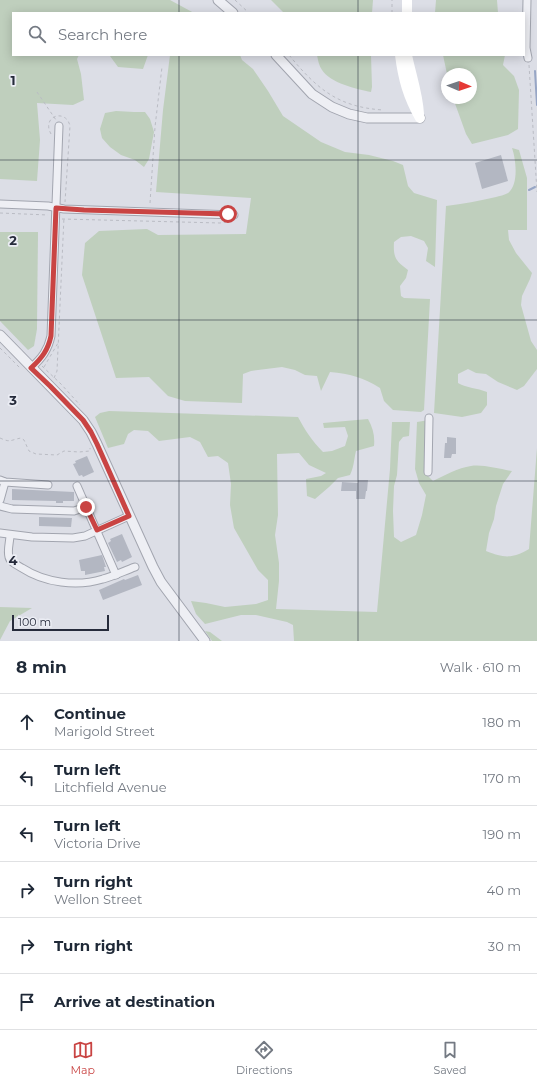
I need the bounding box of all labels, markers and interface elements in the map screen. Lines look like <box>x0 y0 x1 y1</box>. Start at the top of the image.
search box <box>12 12 525 56</box>
icon: search <box>26 23 48 45</box>
text: Search here <box>58 25 147 44</box>
north arrow <box>441 68 477 104</box>
text: 1 <box>10 72 16 88</box>
route start <box>219 205 237 223</box>
text: 2 <box>9 232 17 248</box>
text: 3 <box>8 392 17 408</box>
route end <box>77 498 95 516</box>
text: 4 <box>9 552 18 568</box>
scale bar <box>12 613 109 632</box>
text: 100 m <box>18 615 51 629</box>
text: 8 min <box>16 657 67 677</box>
text: Walk · 610 m <box>440 659 521 675</box>
text: Continue <box>54 704 126 723</box>
icon: ahead <box>16 711 38 733</box>
text: 180 m <box>482 714 521 730</box>
text: Marigold Street <box>54 723 155 739</box>
text: Turn left <box>54 760 121 779</box>
icon: left <box>16 767 38 789</box>
text: 170 m <box>483 770 521 786</box>
text: Litchfield Avenue <box>54 779 167 795</box>
text: Turn left <box>54 816 121 835</box>
icon: left <box>16 823 38 845</box>
text: 190 m <box>483 826 521 842</box>
text: Victoria Drive <box>54 835 141 851</box>
text: Turn right <box>54 872 133 891</box>
icon: right <box>16 879 38 901</box>
text: 40 m <box>487 882 521 898</box>
text: Wellon Street <box>54 891 142 907</box>
icon: right <box>16 935 38 957</box>
text: Turn right <box>54 936 133 955</box>
text: 30 m <box>488 938 521 954</box>
icon: arrive <box>16 991 38 1013</box>
text: Arrive at destination <box>54 992 215 1011</box>
tab: Map <box>71 1039 95 1077</box>
tab: Directions <box>236 1039 292 1077</box>
tab: Saved <box>433 1039 466 1077</box>

